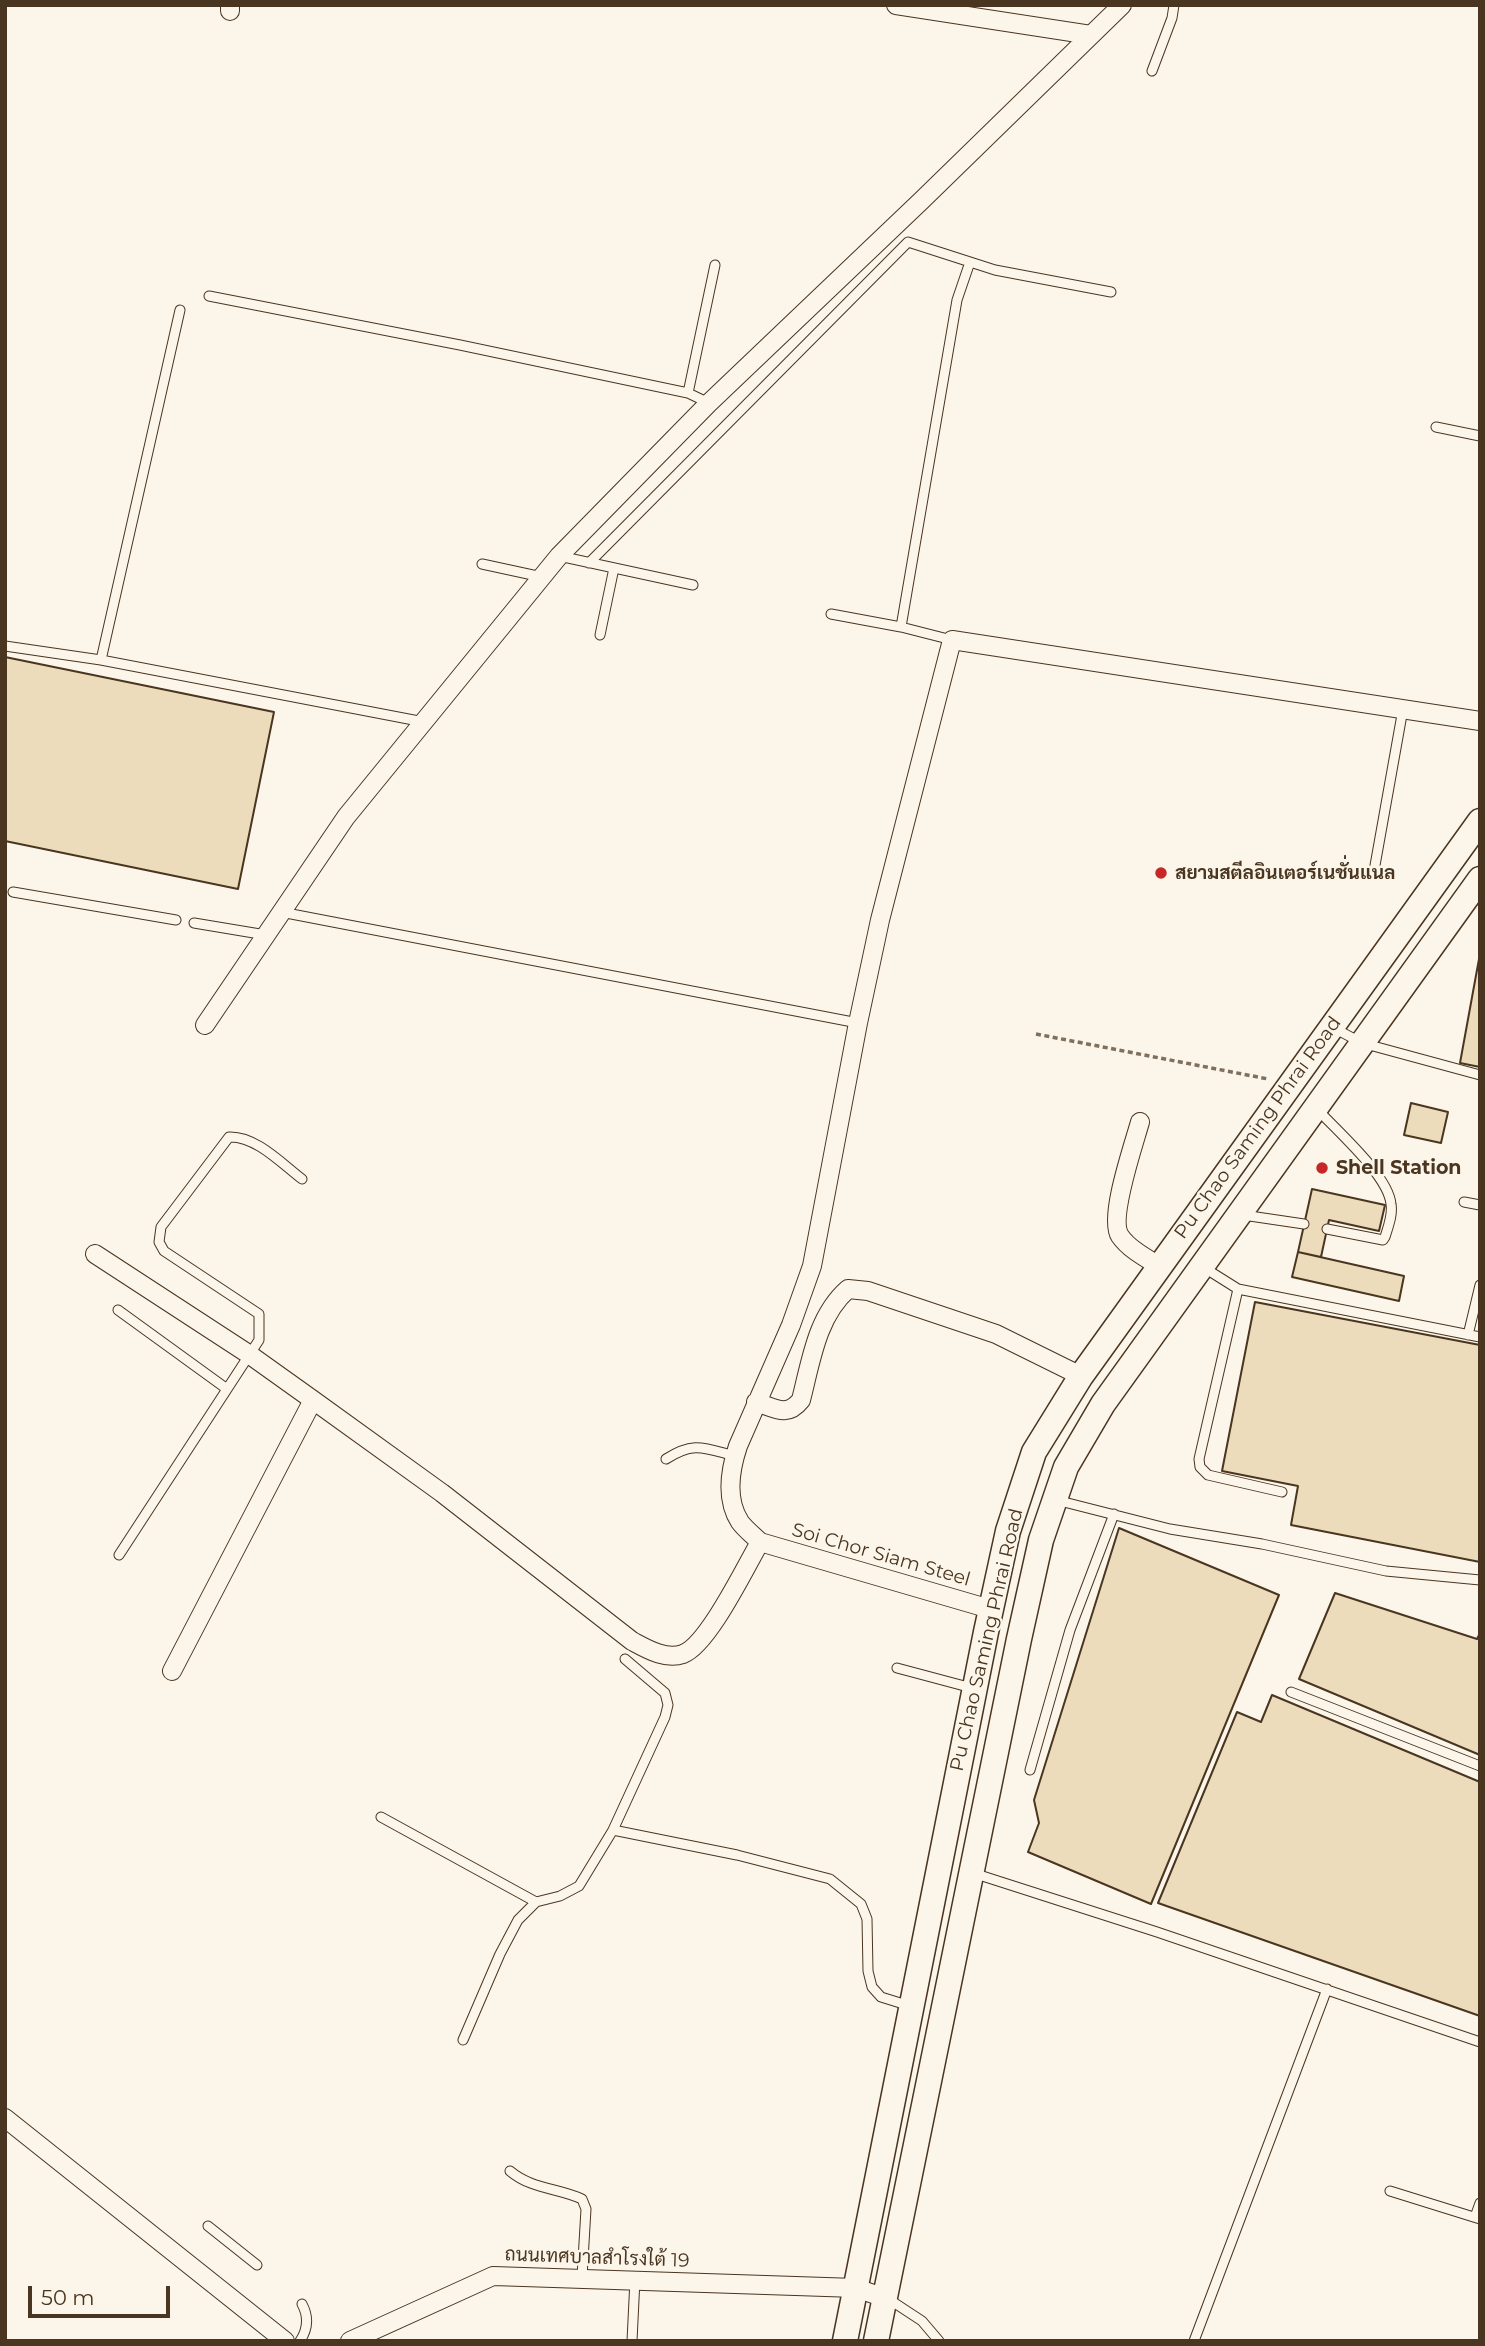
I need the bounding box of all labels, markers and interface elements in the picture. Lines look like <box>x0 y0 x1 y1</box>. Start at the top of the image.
place label: สยามสตีลอินเตอร์เนชั่นแนล <box>1175 862 1395 884</box>
marker: สยามสตีลอินเตอร์เนชั่นแนล <box>1153 865 1169 881</box>
street label: Pu Chao Saming Phrai Road <box>1170 1012 1346 1244</box>
place label: Shell Station <box>1336 1157 1461 1179</box>
marker: Shell Station <box>1314 1160 1330 1176</box>
street label: Pu Chao Saming Phrai Road <box>946 1506 1028 1774</box>
street label: Soi Chor Siam Steel <box>789 1519 973 1591</box>
street label: ถนนเทศบาลสำโรงใต้ 19 <box>504 2243 690 2273</box>
scale bar <box>32 2272 173 2316</box>
text: 50 m <box>41 2285 95 2310</box>

